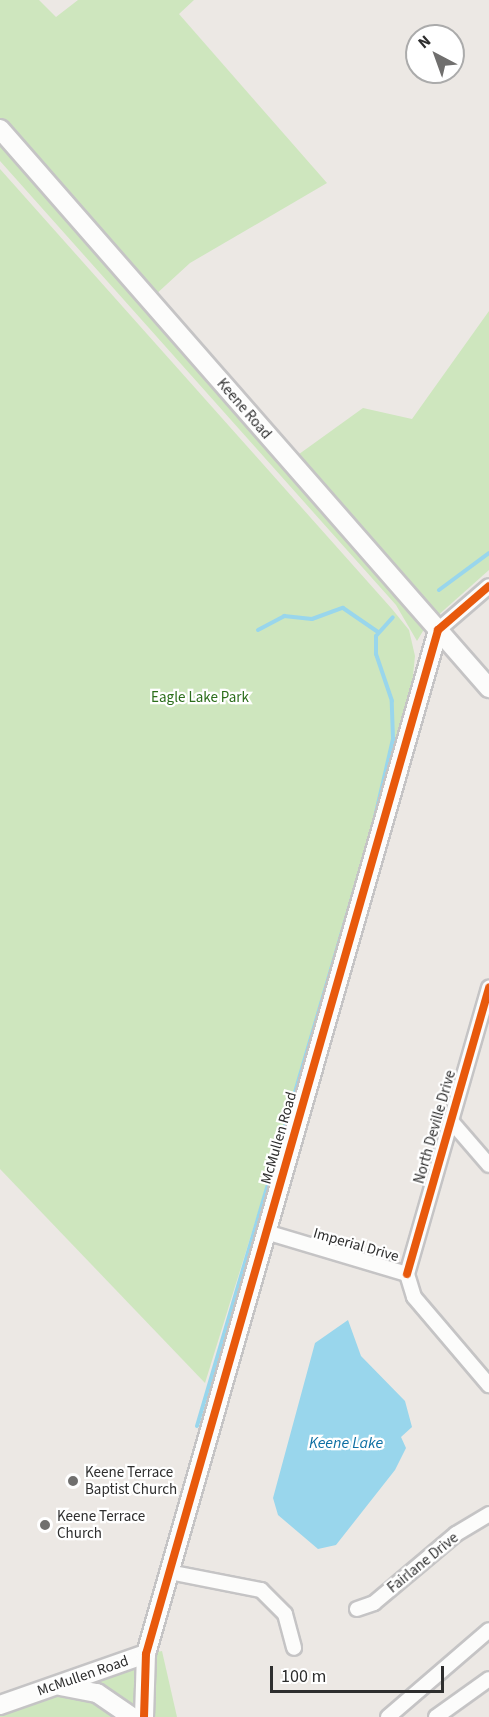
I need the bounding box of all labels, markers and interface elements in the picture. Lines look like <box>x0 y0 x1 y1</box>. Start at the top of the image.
north arrow <box>405 24 465 84</box>
text: N <box>413 30 436 54</box>
street label: Keene Road <box>213 375 275 443</box>
park label: Eagle Lake Park <box>151 689 249 707</box>
street label: North Deville Drive <box>410 1068 460 1186</box>
street label: McMullen Road <box>257 1090 301 1186</box>
street label: Imperial Drive <box>311 1224 401 1266</box>
water label: Keene Lake <box>309 1433 383 1453</box>
place label: Keene Terrace Baptist Church <box>85 1463 177 1498</box>
marker: Keene Terrace Baptist Church <box>66 1474 80 1488</box>
place label: Keene Terrace Church <box>57 1507 145 1542</box>
marker: Keene Terrace Church <box>38 1518 52 1532</box>
street label: Fairlane Drive <box>384 1529 462 1597</box>
street label: McMullen Road <box>35 1652 131 1700</box>
scale bar <box>273 1654 447 1692</box>
text: 100 m <box>281 1664 326 1689</box>

